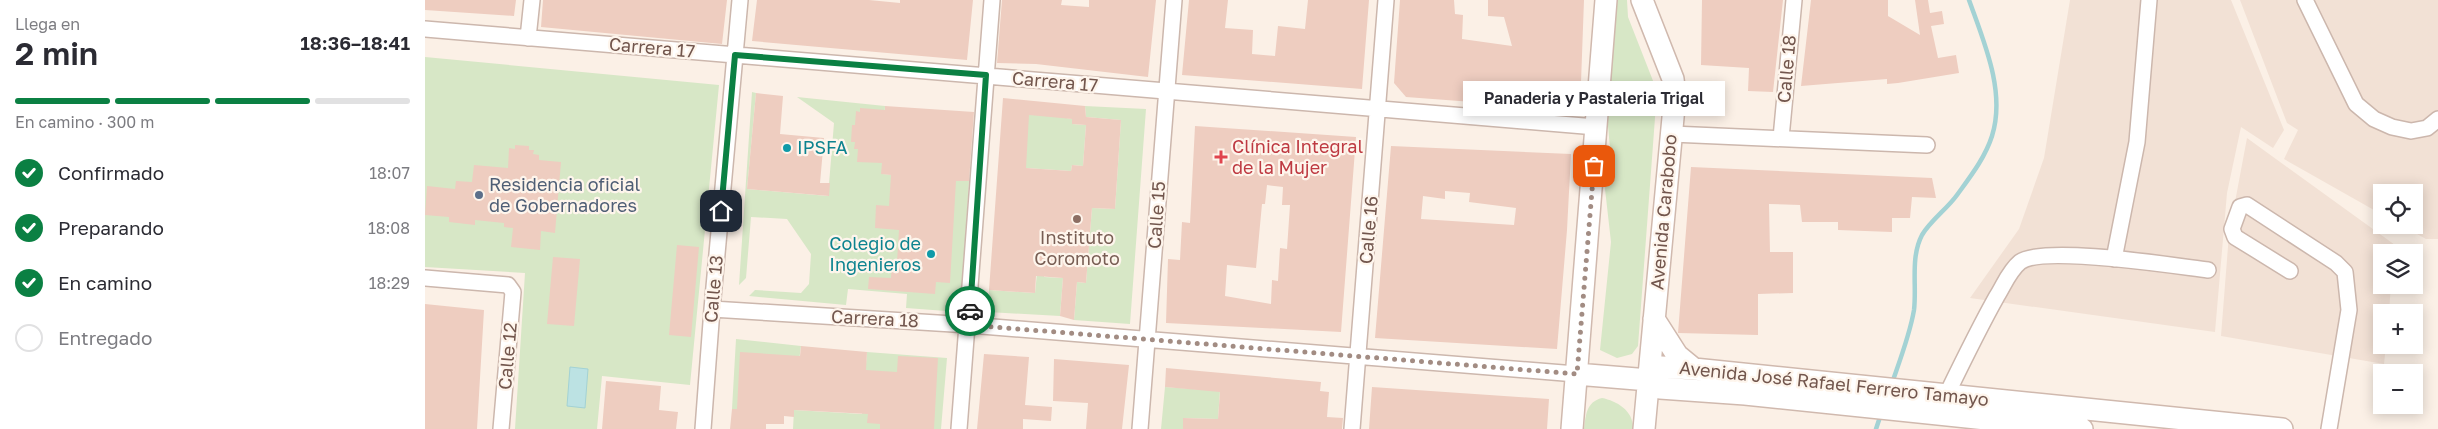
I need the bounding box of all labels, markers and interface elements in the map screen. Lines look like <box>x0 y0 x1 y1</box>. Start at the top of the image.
text: Llega en <box>15 14 80 34</box>
text: 18:36–18:41 <box>300 31 410 54</box>
street label: Carrera 17 <box>608 32 696 62</box>
text: 2 min <box>15 34 98 72</box>
street label: Calle 18 <box>1772 34 1800 104</box>
street label: Carrera 17 <box>1011 66 1099 96</box>
callout: Panaderia y Pastaleria Trigal <box>1463 81 1725 116</box>
text: Panaderia y Pastaleria Trigal <box>1484 88 1704 108</box>
text: En camino · 300 m <box>15 112 154 132</box>
street label: Avenida Carabobo <box>1645 133 1681 291</box>
place label: Clínica Integral de la Mujer <box>1232 135 1363 178</box>
place label: IPSFA <box>797 136 848 158</box>
marker: IPSFA <box>781 142 793 154</box>
pin <box>1573 145 1615 187</box>
marker: Clínica Integral de la Mujer <box>1214 150 1228 164</box>
icon: bag <box>1580 152 1608 180</box>
icon: check <box>15 159 43 187</box>
text: Confirmado <box>58 161 164 184</box>
text: 18:07 <box>369 163 410 183</box>
place label: Residencia oficial de Gobernadores <box>489 173 641 216</box>
street label: Calle 15 <box>1143 180 1169 250</box>
map controls <box>2373 184 2423 414</box>
button: locate <box>2373 184 2423 234</box>
marker: Residencia oficial de Gobernadores <box>473 189 485 201</box>
pin <box>700 190 742 232</box>
street label: Calle 16 <box>1354 195 1382 265</box>
icon: home <box>707 197 735 225</box>
marker: Instituto Coromoto <box>1071 213 1083 225</box>
icon: check <box>15 214 43 242</box>
text: Preparando <box>58 216 164 239</box>
text: 18:08 <box>368 218 410 238</box>
place label: Instituto Coromoto <box>1034 226 1120 269</box>
place label: Colegio de Ingenieros <box>829 232 921 275</box>
button: layers <box>2373 244 2423 294</box>
marker: Colegio de Ingenieros <box>925 248 937 260</box>
street label: Calle 13 <box>699 254 727 324</box>
icon: check <box>15 269 43 297</box>
text: En camino <box>58 271 152 294</box>
text: 18:29 <box>369 273 410 293</box>
courier <box>945 286 995 336</box>
icon: car <box>956 297 984 325</box>
button: + <box>2373 304 2423 354</box>
street label: Carrera 18 <box>831 305 920 331</box>
street label: Calle 12 <box>493 321 521 391</box>
text: Entregado <box>58 326 152 349</box>
street label: Avenida José Rafael Ferrero Tamayo <box>1678 356 1990 410</box>
button: − <box>2373 364 2423 414</box>

